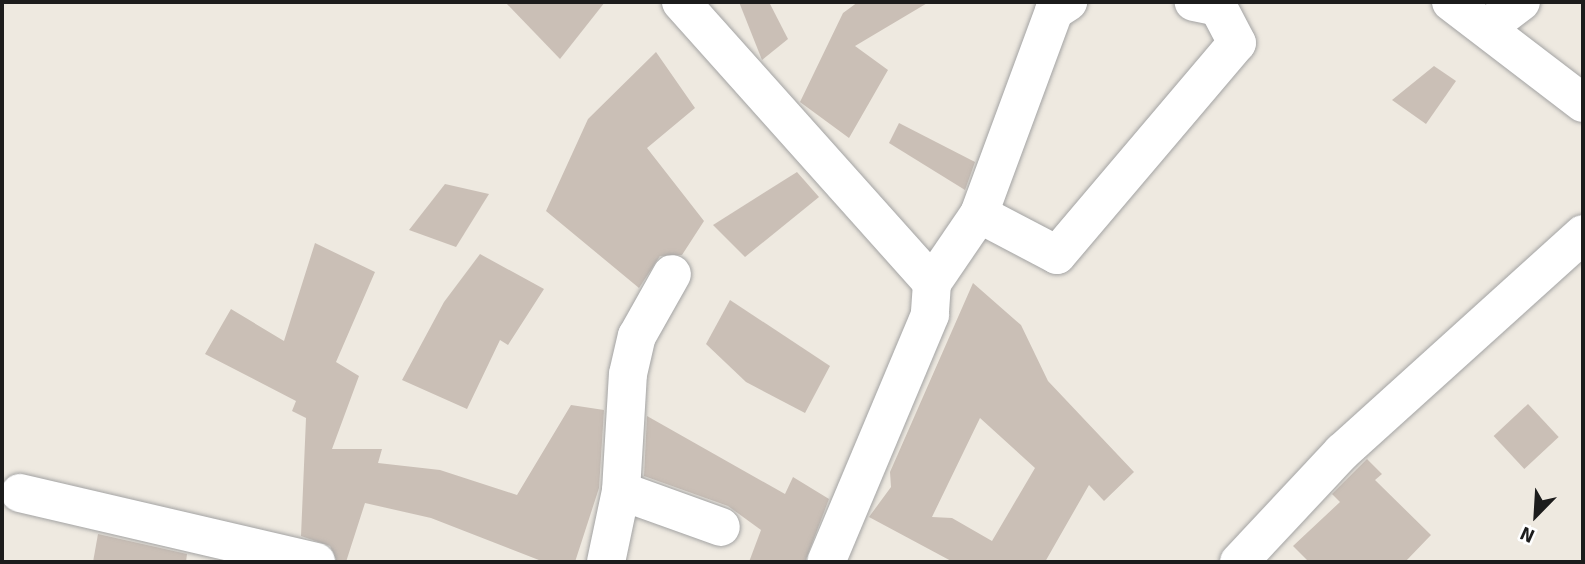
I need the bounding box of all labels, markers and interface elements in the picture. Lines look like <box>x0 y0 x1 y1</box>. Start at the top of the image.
north arrow <box>1501 480 1571 550</box>
text: N <box>1517 521 1538 548</box>

